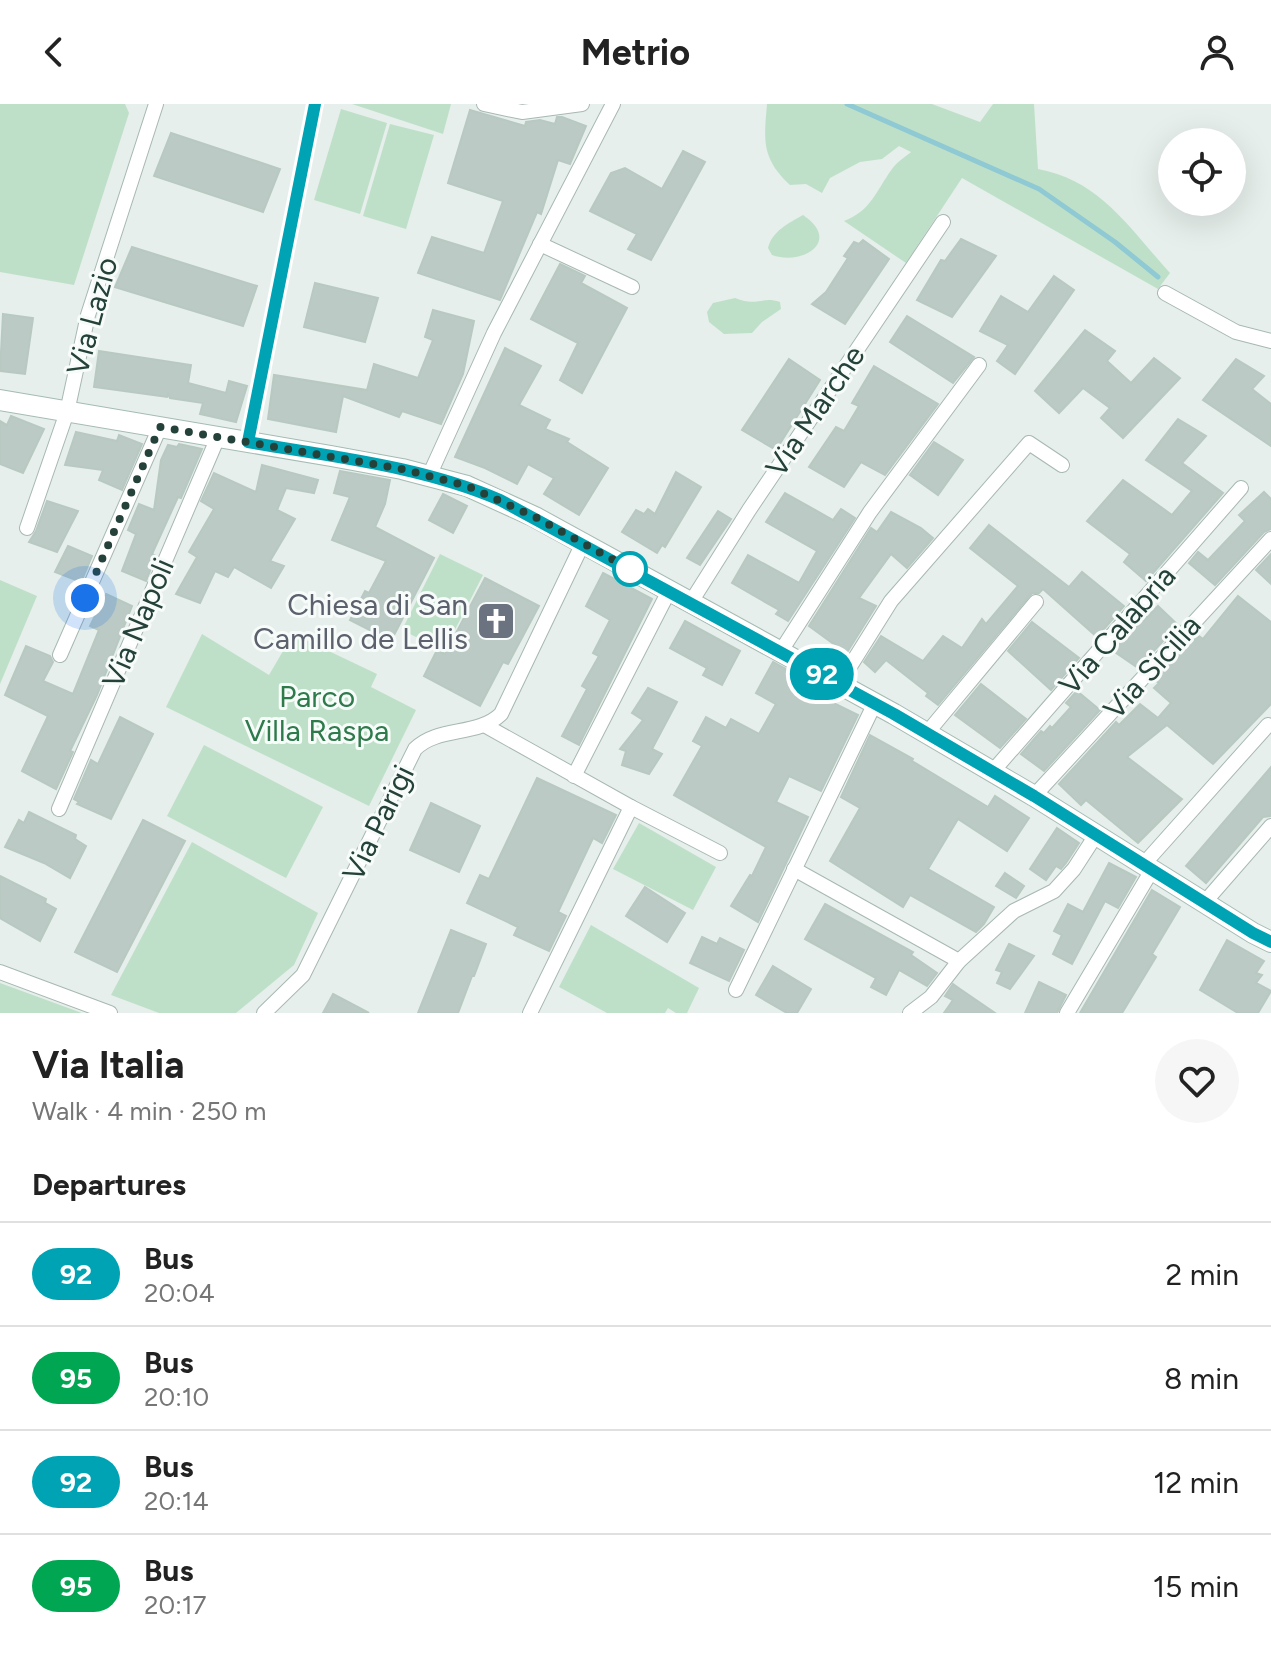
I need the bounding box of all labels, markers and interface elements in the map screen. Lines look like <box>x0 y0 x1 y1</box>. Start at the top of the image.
icon: back <box>32 30 76 74</box>
icon: person <box>1195 30 1239 74</box>
text: Metrio <box>581 31 690 74</box>
map controls <box>1158 128 1246 216</box>
button: locate <box>1158 128 1246 216</box>
street label: Via Lazio <box>59 253 125 379</box>
street label: Via Marche <box>758 338 872 484</box>
street label: Via Napoli <box>94 552 182 694</box>
unlabelled marker <box>613 552 647 586</box>
street label: Via Calabria <box>1051 558 1183 702</box>
your location <box>65 578 105 618</box>
place label: Chiesa di San Camillo de Lellis <box>253 586 468 657</box>
church icon: Chiesa di San Camillo de Lellis <box>475 600 517 642</box>
street label: Via Sicilia <box>1095 607 1209 727</box>
line badge: 92 <box>786 648 858 700</box>
text: 92 <box>806 657 838 691</box>
park label: Parco Villa Raspa <box>245 678 389 749</box>
street label: Via Parigi <box>334 759 422 887</box>
button: heart <box>1155 1039 1239 1123</box>
text: Via Italia <box>32 1042 184 1088</box>
text: Walk · 4 min · 250 m <box>32 1095 266 1127</box>
text: Departures <box>32 1166 186 1203</box>
text: Bus <box>144 1240 193 1277</box>
text: 2 min <box>1166 1256 1239 1293</box>
text: 92 <box>60 1257 92 1291</box>
text: 20:04 <box>144 1277 215 1309</box>
text: Bus <box>144 1344 193 1381</box>
text: 8 min <box>1164 1360 1239 1397</box>
text: 95 <box>60 1361 92 1395</box>
text: 20:10 <box>144 1381 209 1413</box>
text: Bus <box>144 1448 193 1485</box>
text: 12 min <box>1153 1464 1239 1501</box>
text: 92 <box>60 1465 92 1499</box>
text: 20:14 <box>144 1485 209 1517</box>
text: Bus <box>144 1552 193 1589</box>
text: 15 min <box>1153 1568 1239 1605</box>
text: 95 <box>60 1569 92 1603</box>
text: 20:17 <box>144 1589 206 1621</box>

